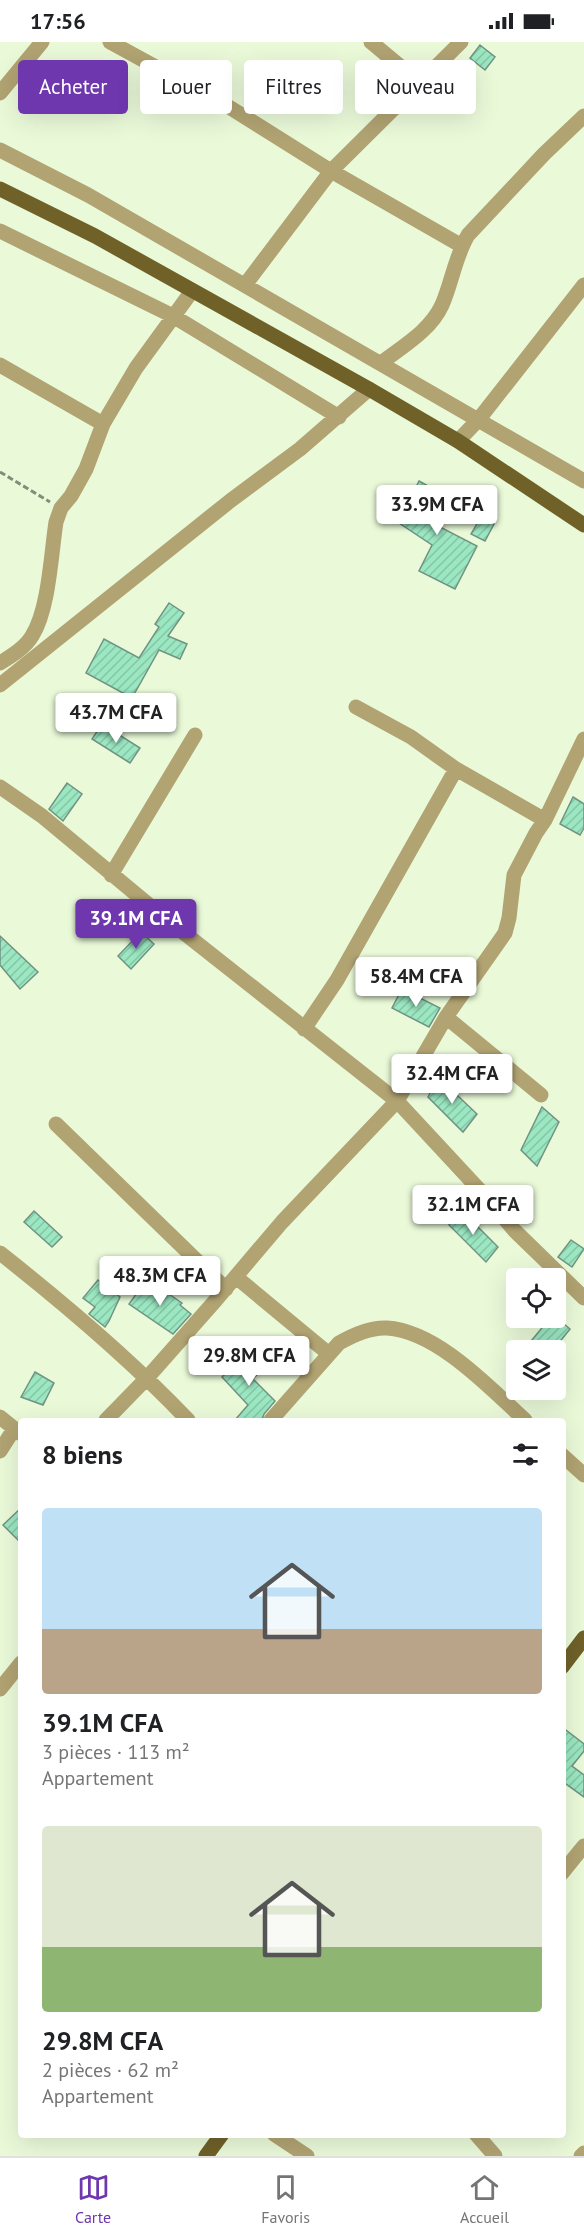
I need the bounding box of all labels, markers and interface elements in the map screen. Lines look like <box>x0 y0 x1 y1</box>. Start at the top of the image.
text: 17:56 <box>30 7 86 35</box>
chip: Acheter <box>18 60 128 114</box>
chip: Louer <box>140 60 232 114</box>
chip: Filtres <box>244 60 343 114</box>
chip: Nouveau <box>355 60 476 114</box>
pin: 33.9M CFA <box>368 485 506 536</box>
text: 33.9M CFA <box>390 491 484 517</box>
pin: 43.7M CFA <box>47 693 185 744</box>
text: 43.7M CFA <box>69 699 163 725</box>
pin: 39.1M CFA <box>67 899 205 950</box>
text: 39.1M CFA <box>89 905 183 931</box>
pin: 58.4M CFA <box>347 957 485 1008</box>
text: 58.4M CFA <box>369 963 463 989</box>
pin: 32.4M CFA <box>383 1054 521 1105</box>
text: 32.4M CFA <box>405 1060 499 1086</box>
pin: 32.1M CFA <box>404 1185 542 1236</box>
text: 32.1M CFA <box>426 1191 520 1217</box>
pin: 48.3M CFA <box>91 1256 229 1307</box>
text: 48.3M CFA <box>113 1262 207 1288</box>
map controls <box>506 1268 566 1400</box>
button: locate <box>506 1268 566 1328</box>
pin: 29.8M CFA <box>180 1336 318 1387</box>
button: layers <box>506 1340 566 1400</box>
text: 29.8M CFA <box>202 1342 296 1368</box>
text: 8 biens <box>42 1438 123 1471</box>
icon: filters <box>509 1438 542 1471</box>
icon: home <box>238 1547 346 1655</box>
text: 39.1M CFA <box>42 1706 163 1739</box>
text: 3 pièces · 113 m² <box>42 1739 190 1765</box>
text: Appartement <box>42 1765 154 1791</box>
icon: home <box>238 1865 346 1973</box>
text: 29.8M CFA <box>42 2024 163 2057</box>
text: 2 pièces · 62 m² <box>42 2057 179 2083</box>
text: Appartement <box>42 2083 154 2109</box>
tab: Carte <box>75 2171 111 2227</box>
tab: Favoris <box>261 2171 310 2227</box>
tab: Accueil <box>460 2171 509 2227</box>

